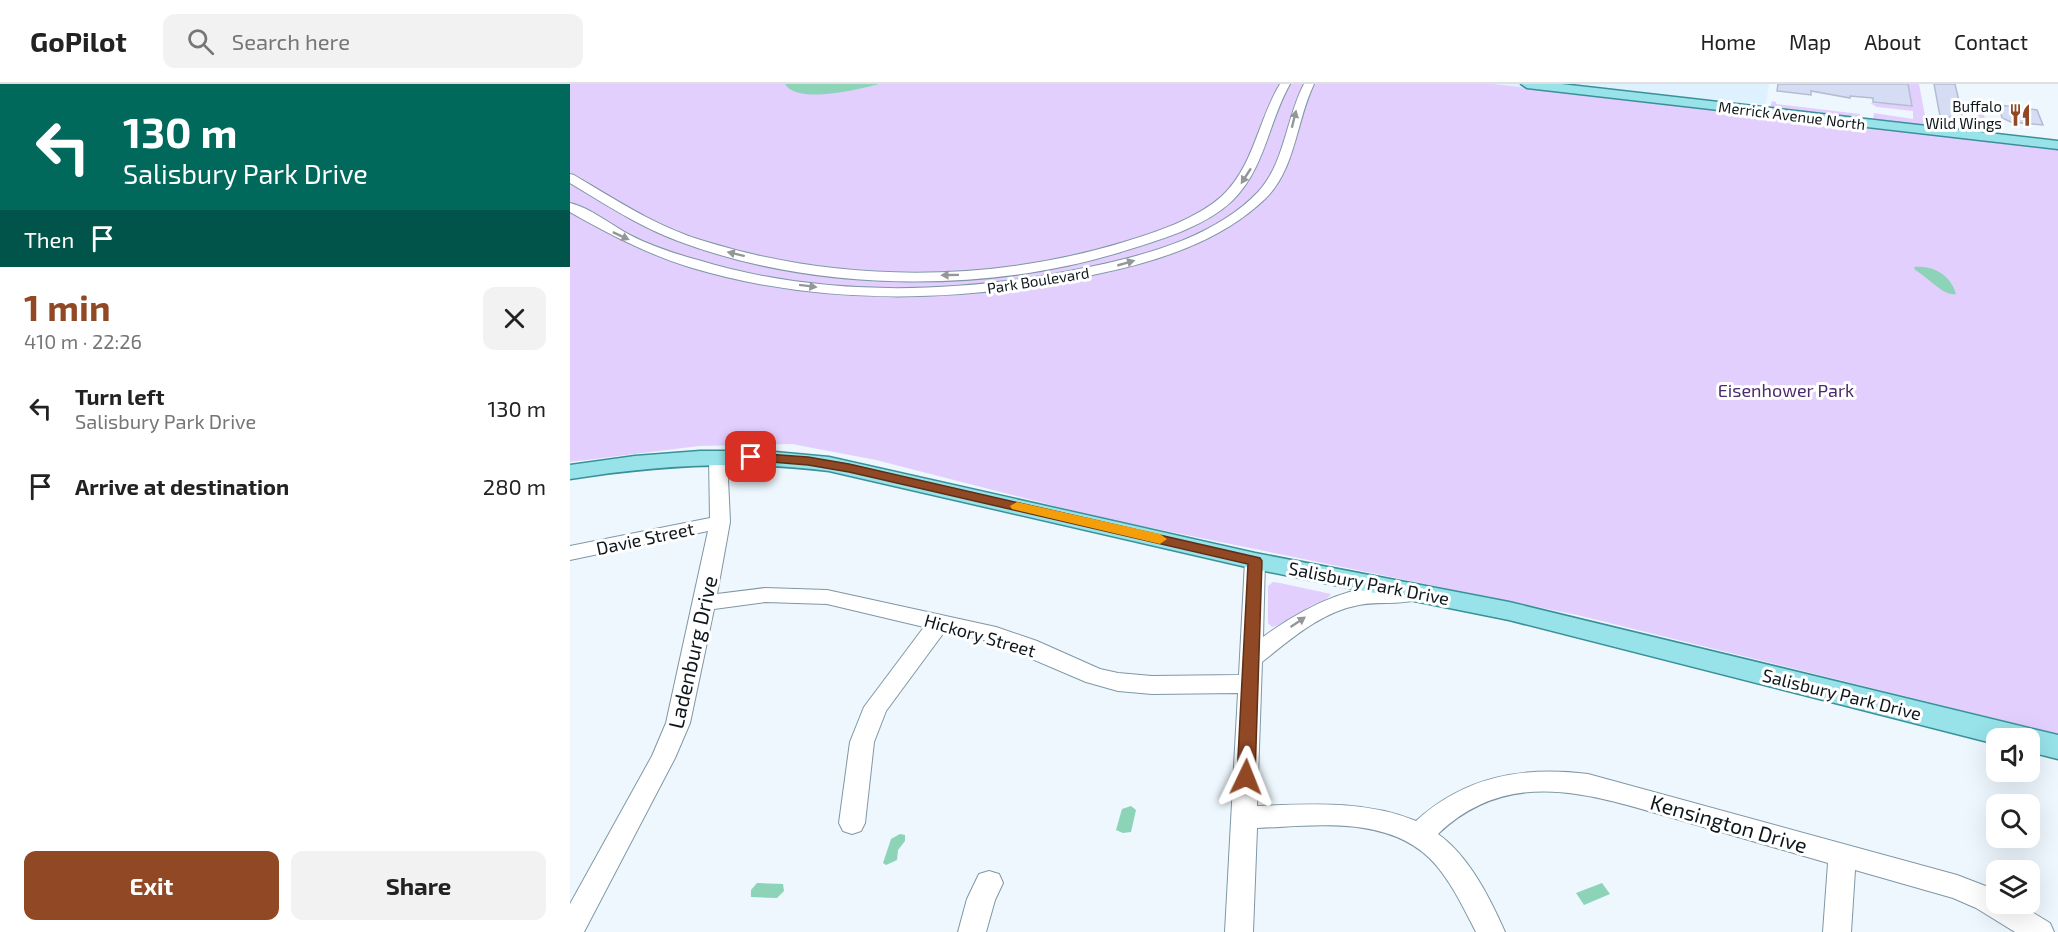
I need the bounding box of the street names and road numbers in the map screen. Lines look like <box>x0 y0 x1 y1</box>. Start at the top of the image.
street label: Merrick Avenue North <box>1717 97 1867 133</box>
street label: Park Boulevard <box>986 263 1090 297</box>
street label: Davie Street <box>594 517 696 559</box>
street label: Salisbury Park Drive <box>1287 557 1451 609</box>
street label: Ladenburg Drive <box>662 573 722 731</box>
street label: Hickory Street <box>922 609 1038 661</box>
street label: Salisbury Park Drive <box>1760 664 1924 724</box>
street label: Kensington Drive <box>1648 789 1810 857</box>

